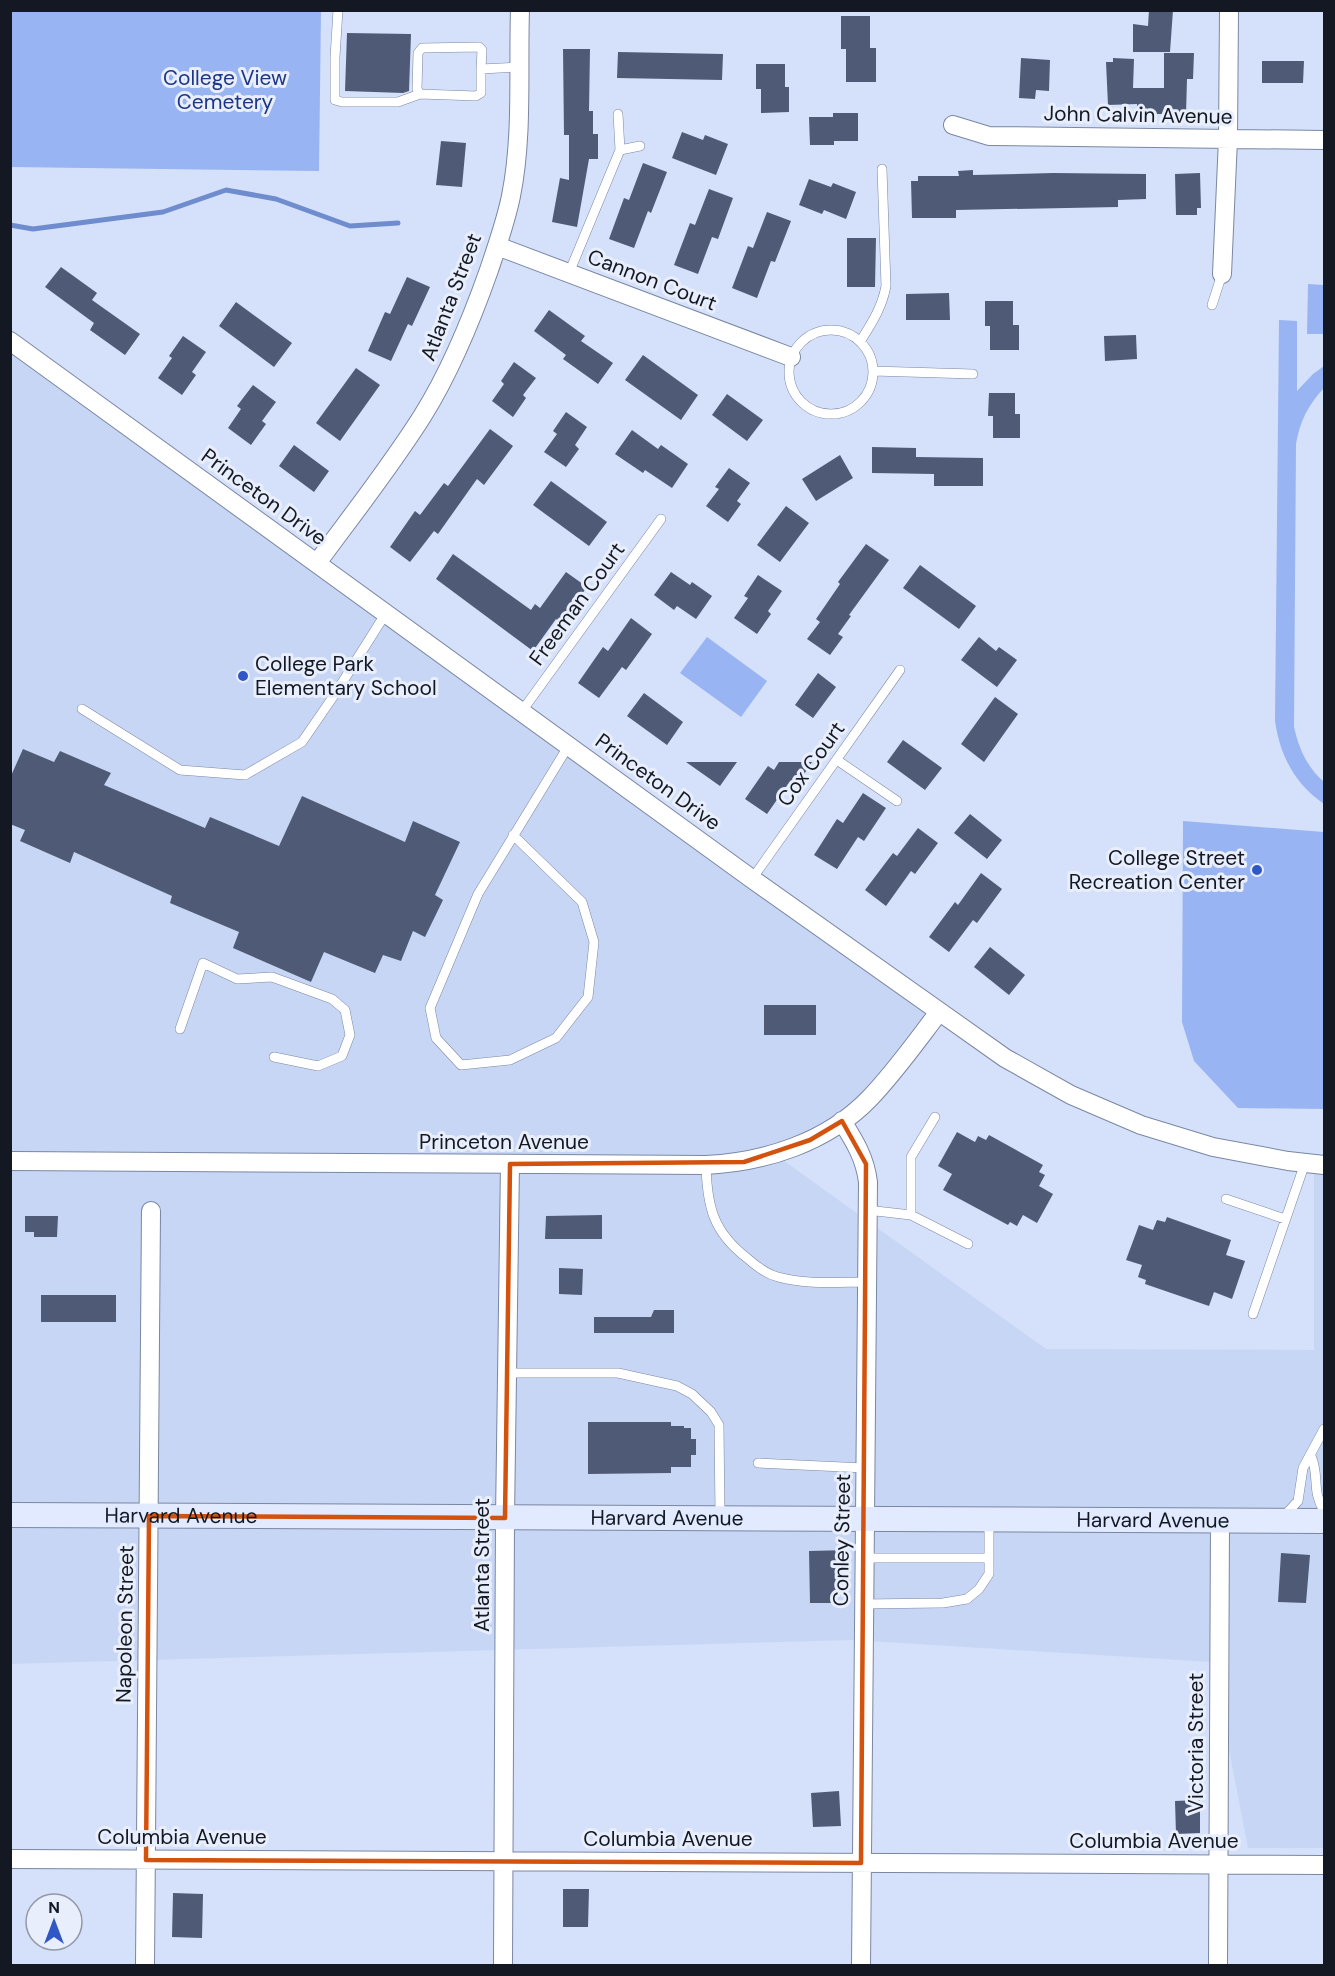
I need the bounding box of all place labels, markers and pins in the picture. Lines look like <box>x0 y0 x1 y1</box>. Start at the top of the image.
place label: College Park Elementary School <box>255 650 437 702</box>
marker: College Park Elementary School <box>236 669 250 683</box>
place label: College Street Recreation Center <box>1069 844 1245 896</box>
marker: College Street Recreation Center <box>1250 863 1264 877</box>

